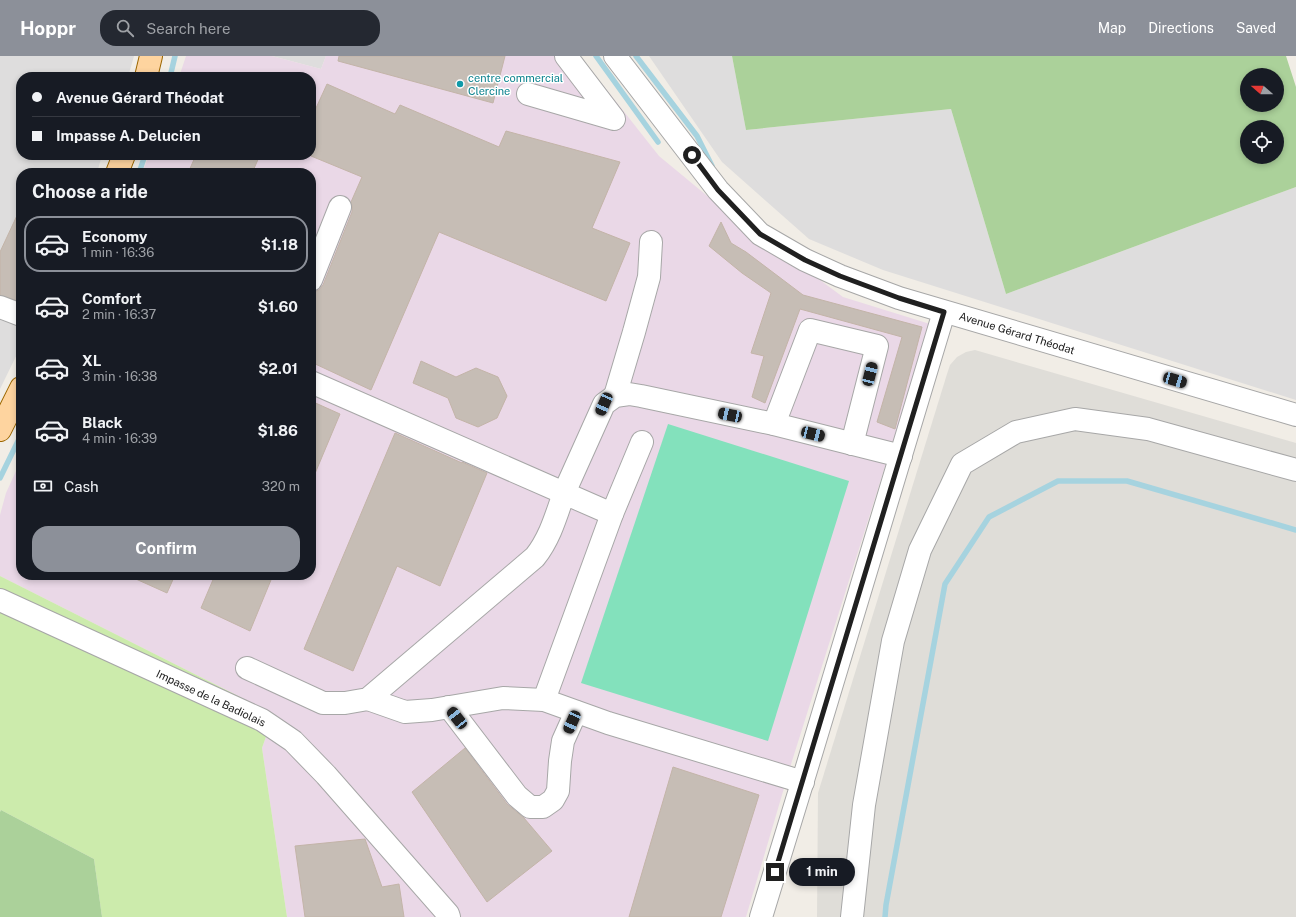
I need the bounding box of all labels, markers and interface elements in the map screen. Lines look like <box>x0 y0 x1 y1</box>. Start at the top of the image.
search box <box>100 10 380 46</box>
text: Hoppr <box>20 17 76 39</box>
icon: search <box>114 17 136 39</box>
text: Search here <box>146 20 230 37</box>
text: Map <box>1098 20 1126 36</box>
text: Directions <box>1148 20 1214 36</box>
text: Saved <box>1236 20 1276 36</box>
north arrow <box>1240 68 1284 112</box>
map controls <box>1240 68 1284 164</box>
place label: centre commercial Clercine <box>468 72 563 97</box>
marker: centre commercial Clercine <box>455 79 465 89</box>
text: Avenue Gérard Théodat <box>56 89 224 106</box>
button: locate <box>1240 120 1284 164</box>
text: Impasse A. Delucien <box>56 127 201 144</box>
route start <box>683 146 701 164</box>
text: Choose a ride <box>32 181 148 202</box>
icon: car <box>34 226 70 262</box>
text: Economy <box>82 228 147 245</box>
text: $1.18 <box>261 236 298 253</box>
text: 1 min · 16:36 <box>82 245 154 260</box>
icon: car <box>34 288 70 324</box>
text: Comfort <box>82 290 142 307</box>
text: $1.60 <box>258 298 298 315</box>
text: 2 min · 16:37 <box>82 307 156 322</box>
street label: Avenue Gérard Théodat <box>958 310 1076 356</box>
icon: car <box>34 350 70 386</box>
text: XL <box>82 352 101 369</box>
text: $2.01 <box>258 360 298 377</box>
car <box>861 361 879 387</box>
text: 3 min · 16:38 <box>82 369 157 384</box>
car <box>1162 371 1188 389</box>
car <box>594 391 614 417</box>
car <box>717 407 743 423</box>
icon: car <box>34 412 70 448</box>
text: Black <box>82 414 122 431</box>
text: $1.86 <box>257 422 298 439</box>
car <box>800 425 826 443</box>
text: 4 min · 16:39 <box>82 431 157 446</box>
icon: cash <box>32 475 54 497</box>
text: Cash <box>64 478 99 495</box>
text: 320 m <box>262 479 300 494</box>
button: Confirm <box>32 526 300 572</box>
street label: Impasse de la Badiolais <box>155 667 268 729</box>
car <box>445 705 469 731</box>
car <box>562 709 582 735</box>
callout: 1 min <box>789 858 855 886</box>
route end <box>766 863 784 881</box>
text: 1 min <box>806 864 838 879</box>

